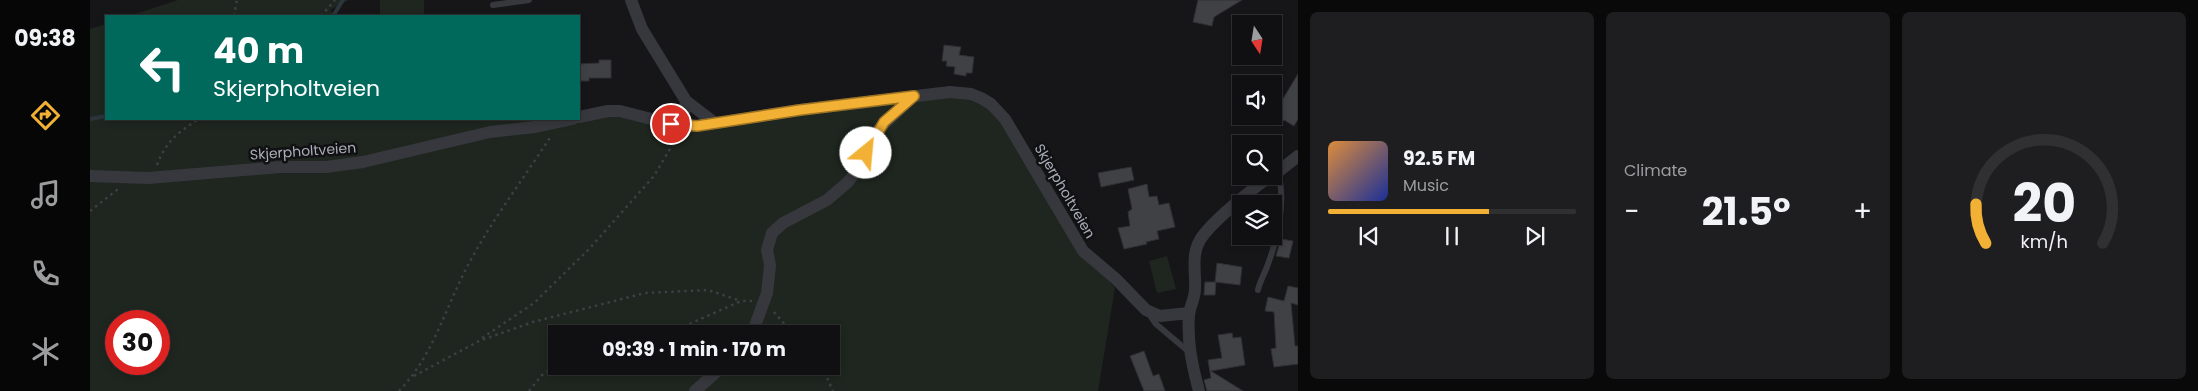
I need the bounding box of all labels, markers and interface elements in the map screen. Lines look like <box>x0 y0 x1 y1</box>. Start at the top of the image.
north arrow <box>1232 15 1282 65</box>
map controls <box>1232 15 1282 245</box>
text: 09:38 <box>14 23 76 54</box>
text: 40 m <box>213 26 304 75</box>
icon: left <box>130 35 195 100</box>
text: Skjerpholtveien <box>213 73 380 104</box>
button: sound <box>1232 75 1282 125</box>
icon: directions <box>28 98 63 133</box>
pin <box>650 103 692 145</box>
icon: arrive <box>657 110 685 138</box>
position arrow <box>839 126 891 178</box>
button: search <box>1232 135 1282 185</box>
street label: Skjerpholtveien <box>249 137 357 165</box>
street label: Skjerpholtveien <box>1030 140 1100 242</box>
text: 92.5 FM <box>1403 145 1475 172</box>
text: Climate <box>1624 159 1687 182</box>
text: 20 <box>2012 167 2076 240</box>
text: Music <box>1403 174 1449 197</box>
icon: music <box>28 177 63 212</box>
text: 21.5° <box>1702 185 1791 238</box>
text: − <box>1624 192 1639 231</box>
text: + <box>1853 192 1872 231</box>
button: layers <box>1232 195 1282 245</box>
icon: previous <box>1355 222 1383 250</box>
icon: pause <box>1438 222 1466 250</box>
icon: next <box>1521 222 1549 250</box>
text: km/h <box>2020 229 2068 254</box>
icon: phone <box>28 256 63 291</box>
speed limit sign: 30 <box>105 310 170 375</box>
icon: climate <box>28 334 63 369</box>
text: 09:39 · 1 min · 170 m <box>602 336 786 363</box>

